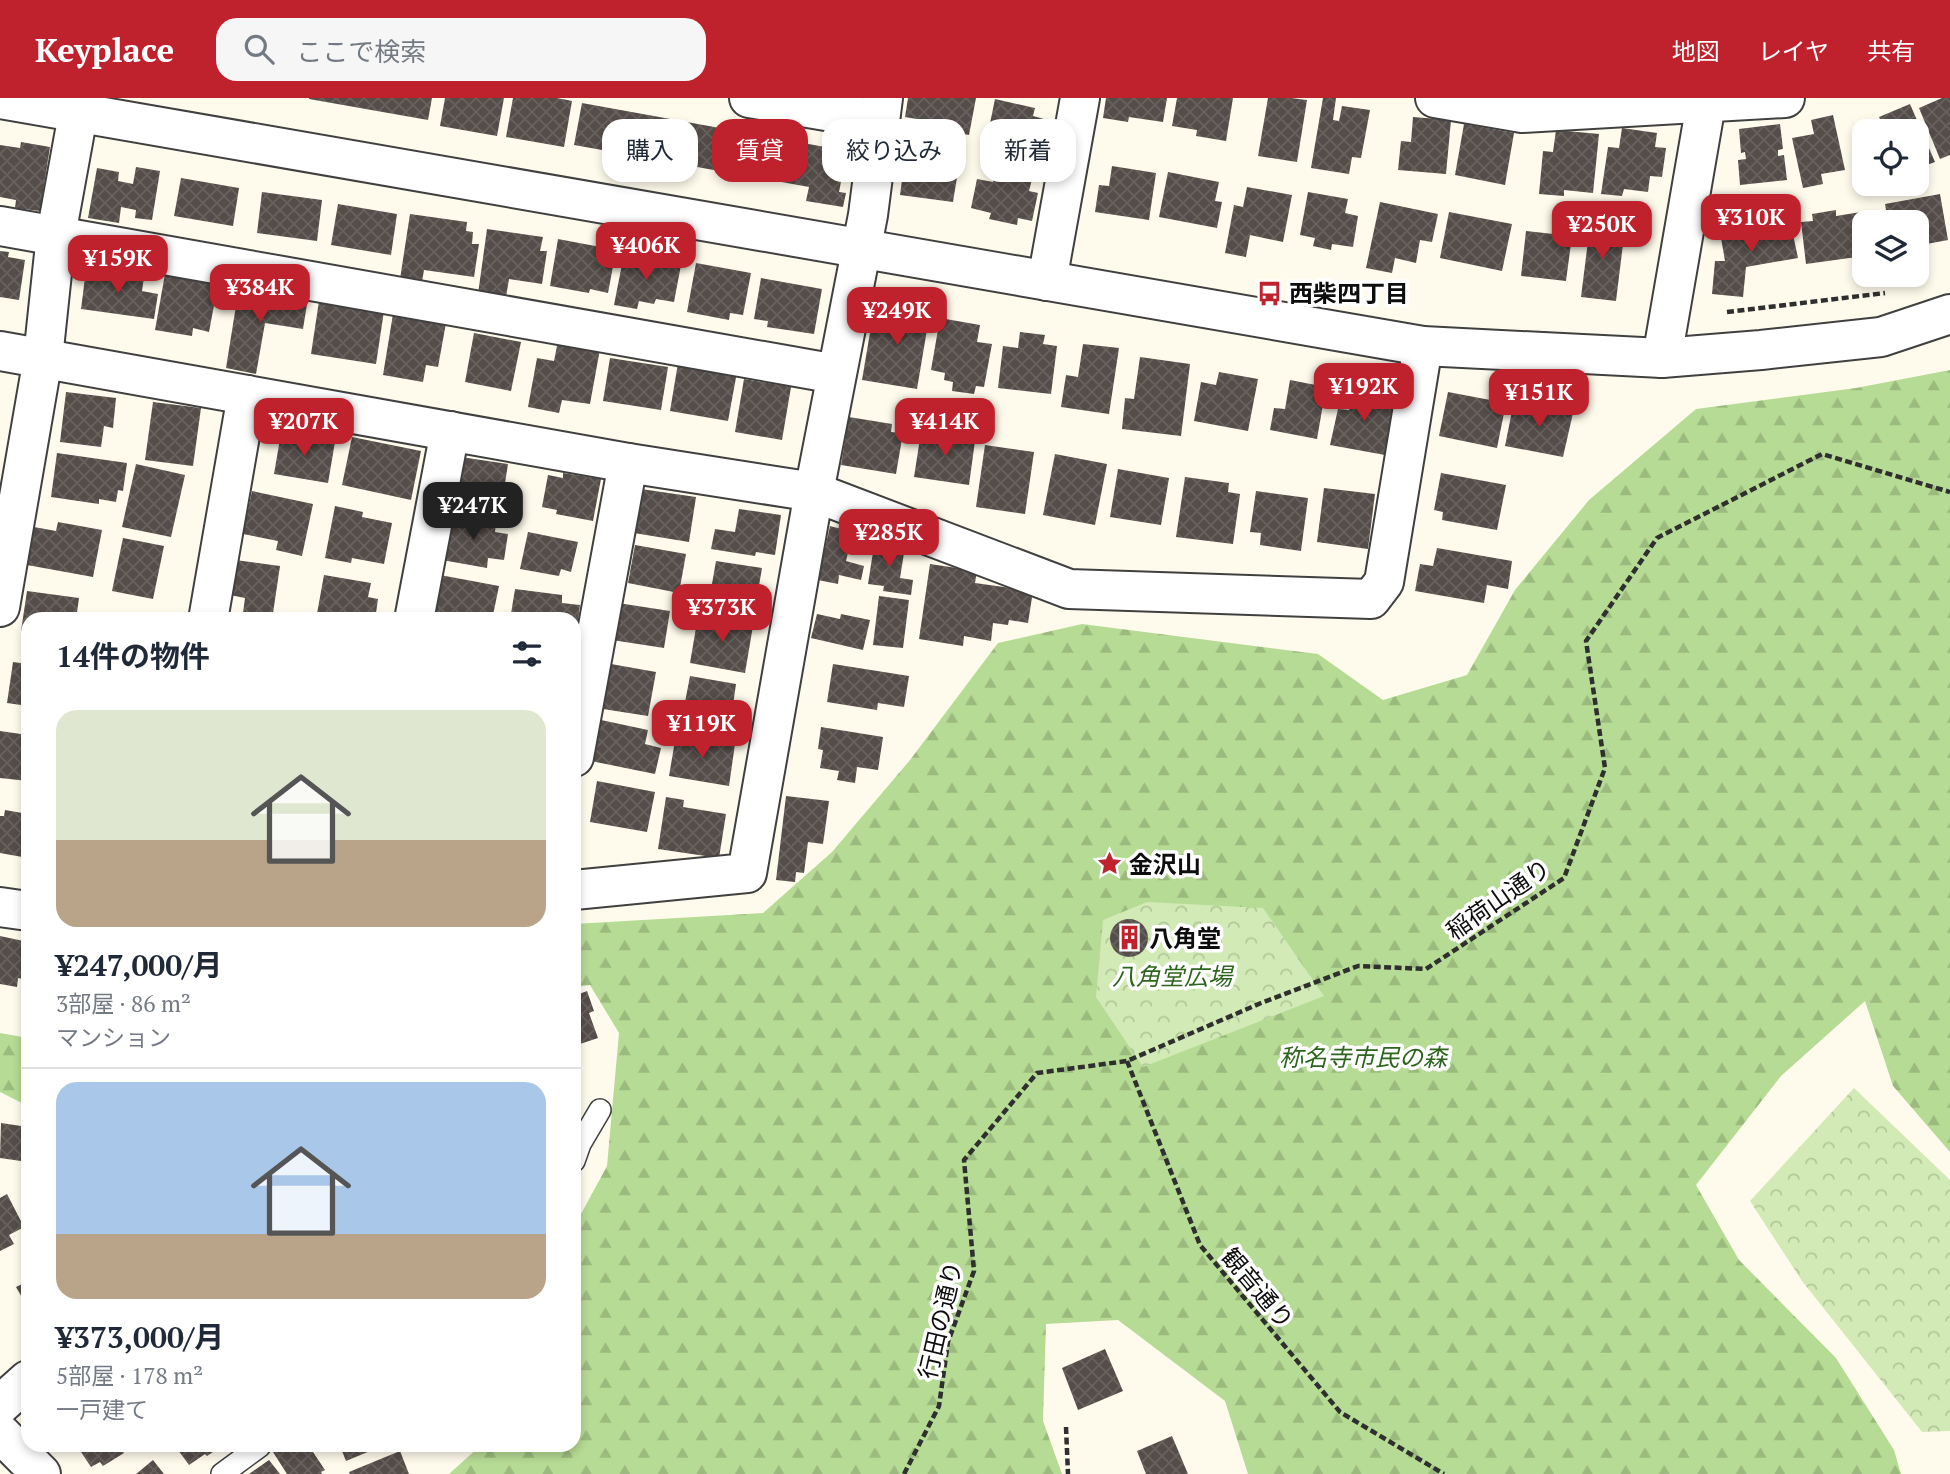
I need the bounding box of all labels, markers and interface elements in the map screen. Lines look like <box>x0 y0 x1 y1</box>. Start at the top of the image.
search box <box>216 18 706 81</box>
text: Keyplace <box>35 28 174 71</box>
icon: search <box>240 30 278 68</box>
text: ここで検索 <box>296 34 426 68</box>
text: 地図 <box>1672 35 1720 67</box>
text: レイヤ <box>1758 35 1829 67</box>
text: 共有 <box>1867 35 1915 67</box>
chip: 購入 <box>602 119 698 182</box>
chip: 賃貸 <box>712 119 808 182</box>
chip: 絞り込み <box>822 119 966 182</box>
chip: 新着 <box>980 119 1076 182</box>
map controls <box>1852 119 1929 287</box>
button: locate <box>1852 119 1929 196</box>
pin: ¥310K <box>1702 194 1800 254</box>
text: ¥310K <box>1717 201 1785 232</box>
pin: ¥250K <box>1553 202 1651 261</box>
text: ¥250K <box>1568 208 1636 239</box>
button: layers <box>1852 210 1929 287</box>
pin: ¥406K <box>597 222 695 282</box>
text: ¥406K <box>612 229 680 260</box>
pin: ¥159K <box>69 236 167 295</box>
text: ¥159K <box>84 242 152 273</box>
pin: ¥384K <box>211 264 309 324</box>
text: ¥384K <box>226 271 294 302</box>
place label: 西柴四丁目 <box>1289 277 1409 309</box>
bus stop icon: 西柴四丁目 <box>1255 279 1283 307</box>
pin: ¥249K <box>848 288 946 347</box>
text: ¥249K <box>863 294 931 325</box>
pin: ¥192K <box>1315 364 1413 423</box>
text: ¥192K <box>1330 370 1398 401</box>
pin: ¥151K <box>1490 370 1588 429</box>
text: ¥151K <box>1505 376 1573 407</box>
pin: ¥207K <box>255 398 353 458</box>
pin: ¥414K <box>896 398 994 458</box>
text: ¥207K <box>270 405 338 436</box>
text: ¥414K <box>911 405 979 436</box>
pin: ¥247K <box>424 482 522 542</box>
text: ¥247K <box>439 489 507 520</box>
pin: ¥285K <box>840 510 938 569</box>
text: ¥285K <box>855 516 923 547</box>
pin: ¥373K <box>673 584 771 644</box>
text: ¥373K <box>688 591 756 622</box>
icon: filters <box>508 635 546 673</box>
text: 14件の物件 <box>56 636 210 676</box>
pin: ¥119K <box>653 700 751 760</box>
text: ¥119K <box>668 707 736 738</box>
icon: home <box>238 756 364 882</box>
place label: 金沢山 <box>1129 848 1201 880</box>
place icon: 金沢山 <box>1095 850 1123 878</box>
street label: 稲荷山通り <box>1440 851 1556 947</box>
place label: 八角堂 <box>1149 922 1221 954</box>
building icon: 八角堂 <box>1115 924 1143 952</box>
text: ¥247,000/月 <box>56 945 223 985</box>
park label: 八角堂広場 <box>1112 960 1235 992</box>
text: 3部屋 · 86 m² <box>56 988 191 1019</box>
text: マンション <box>56 1022 171 1053</box>
park label: 称名寺市民の森 <box>1279 1041 1449 1073</box>
icon: home <box>238 1128 364 1254</box>
street label: 観音通り <box>1215 1241 1301 1335</box>
street label: 行田の通り <box>911 1258 969 1382</box>
text: ¥373,000/月 <box>56 1317 224 1357</box>
text: 5部屋 · 178 m² <box>56 1360 203 1391</box>
text: 一戸建て <box>56 1394 148 1425</box>

